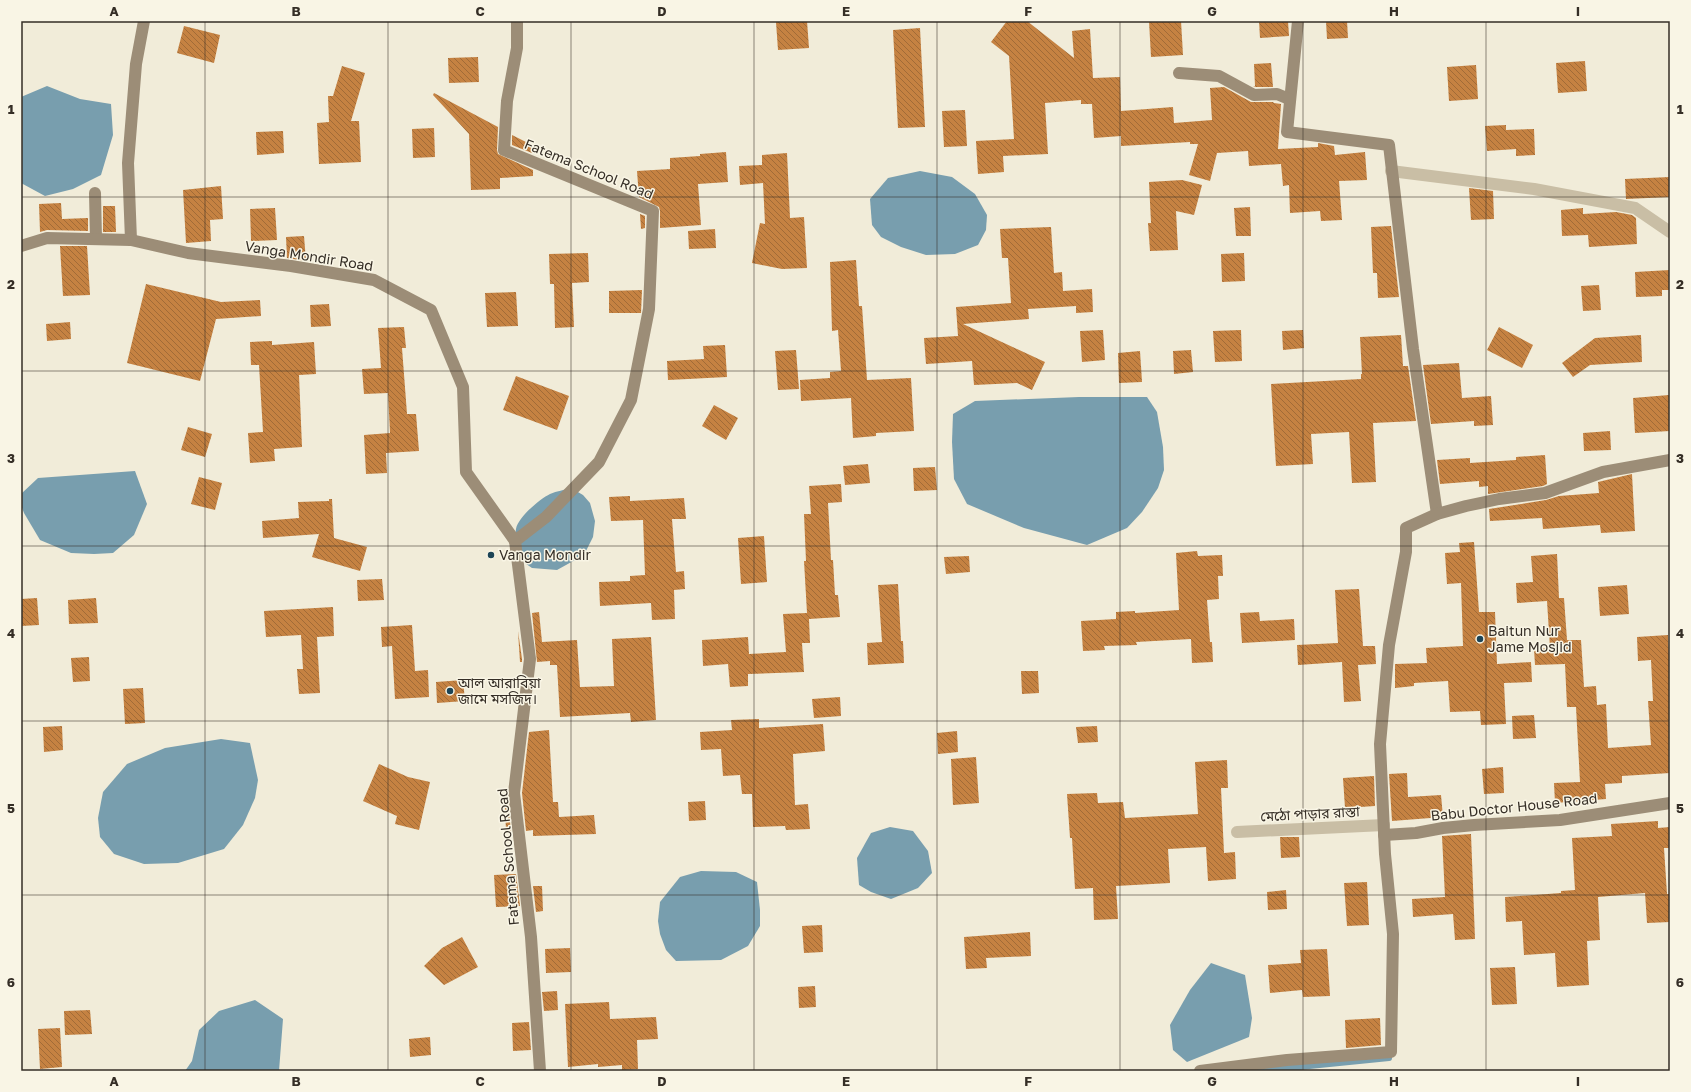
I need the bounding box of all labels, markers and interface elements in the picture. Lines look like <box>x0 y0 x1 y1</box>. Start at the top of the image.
text: A <box>109 3 119 19</box>
text: B <box>291 3 301 19</box>
text: C <box>475 3 485 19</box>
text: D <box>657 3 667 19</box>
text: E <box>842 3 850 19</box>
text: F <box>1024 3 1032 19</box>
text: G <box>1207 3 1217 19</box>
text: H <box>1389 3 1399 19</box>
text: I <box>1576 3 1580 19</box>
text: 1 <box>8 101 15 117</box>
text: 1 <box>1677 101 1684 117</box>
street label: Fatema School Road <box>522 135 656 202</box>
street label: Vanga Mondir Road <box>244 237 374 274</box>
text: 2 <box>7 276 15 292</box>
text: 2 <box>1676 276 1684 292</box>
text: 3 <box>7 450 15 466</box>
text: 3 <box>1676 450 1684 466</box>
place label: Vanga Mondir <box>499 546 591 563</box>
marker: Vanga Mondir <box>486 550 496 560</box>
place label: Baitun Nur Jame Mosjid <box>1488 622 1572 655</box>
text: 4 <box>7 625 15 641</box>
text: 4 <box>1676 625 1684 641</box>
marker: Baitun Nur Jame Mosjid <box>1475 634 1485 644</box>
place label: আল আরাবিয়া জামে মসজিদ। <box>457 674 541 707</box>
marker: আল আরাবিয়া জামে মসজিদ। <box>445 686 455 696</box>
street label: Fatema School Road <box>493 788 522 926</box>
street label: Babu Doctor House Road <box>1430 789 1598 824</box>
text: 5 <box>7 800 15 816</box>
text: 5 <box>1676 800 1684 816</box>
street label: মেঠো পাড়ার রাস্তা <box>1260 802 1360 825</box>
text: 6 <box>7 974 15 990</box>
text: 6 <box>1676 974 1684 990</box>
text: A <box>109 1073 119 1089</box>
text: B <box>291 1073 301 1089</box>
text: C <box>475 1073 485 1089</box>
text: D <box>657 1073 667 1089</box>
text: E <box>842 1073 850 1089</box>
text: F <box>1024 1073 1032 1089</box>
text: G <box>1207 1073 1217 1089</box>
text: H <box>1389 1073 1399 1089</box>
text: I <box>1576 1073 1580 1089</box>

